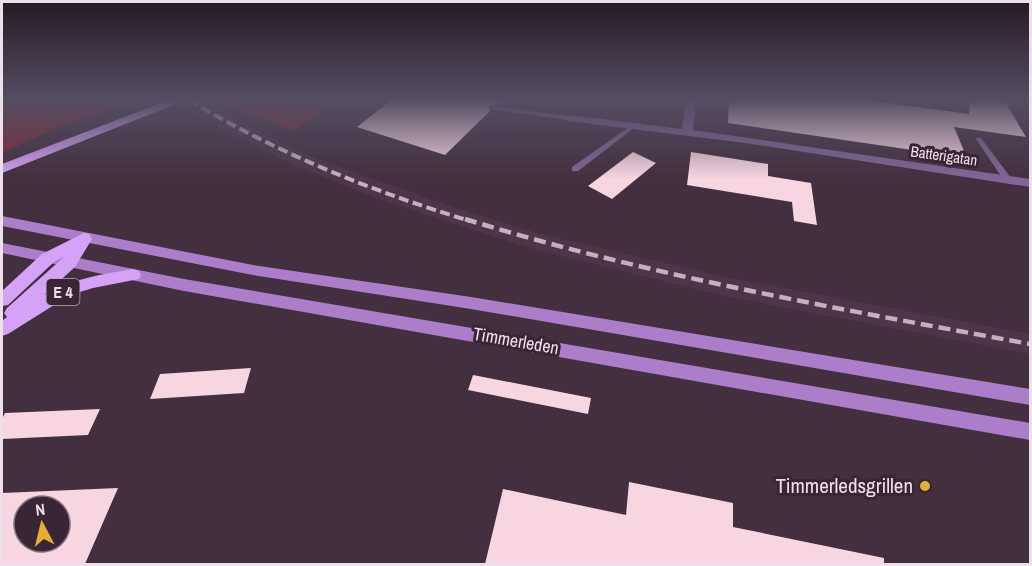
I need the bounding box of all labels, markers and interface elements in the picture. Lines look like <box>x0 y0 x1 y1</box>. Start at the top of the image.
street label: Batterigatan <box>909 140 979 171</box>
road number: E 4 <box>46 279 80 305</box>
street label: Timmerleden <box>471 321 561 360</box>
place label: Timmerledsgrillen <box>776 471 913 500</box>
marker: Timmerledsgrillen <box>918 479 932 493</box>
north arrow <box>12 494 72 554</box>
text: N <box>34 498 46 521</box>

